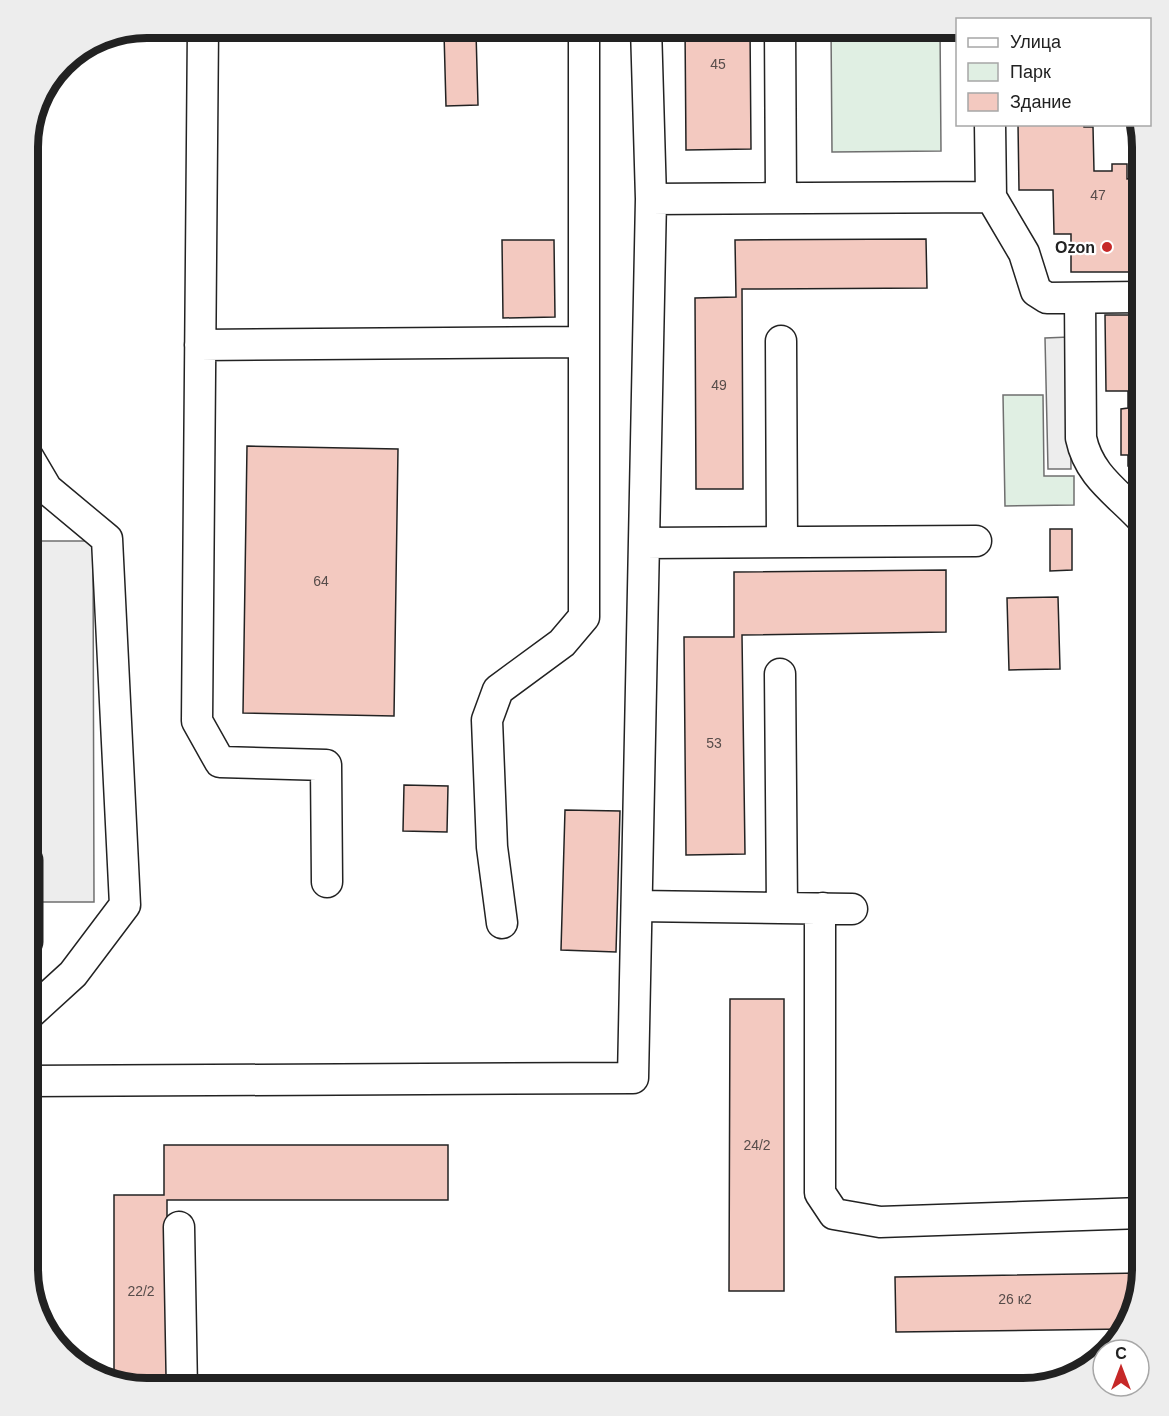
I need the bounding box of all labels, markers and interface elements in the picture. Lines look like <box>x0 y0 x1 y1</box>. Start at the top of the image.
legend <box>956 18 1151 126</box>
text: Улица <box>1010 32 1062 52</box>
house number: 45 <box>710 56 726 72</box>
text: Парк <box>1010 62 1051 82</box>
text: Здание <box>1010 92 1071 112</box>
house number: 47 <box>1090 187 1106 203</box>
place label: Ozon <box>1055 239 1095 256</box>
marker: Ozon <box>1100 240 1114 254</box>
house number: 49 <box>711 377 727 393</box>
house number: 64 <box>313 573 329 589</box>
house number: 53 <box>706 735 722 751</box>
house number: 24/2 <box>743 1137 771 1153</box>
house number: 22/2 <box>127 1283 155 1299</box>
house number: 26 к2 <box>998 1291 1032 1307</box>
north arrow <box>1091 1338 1151 1398</box>
text: С <box>1115 1345 1127 1362</box>

